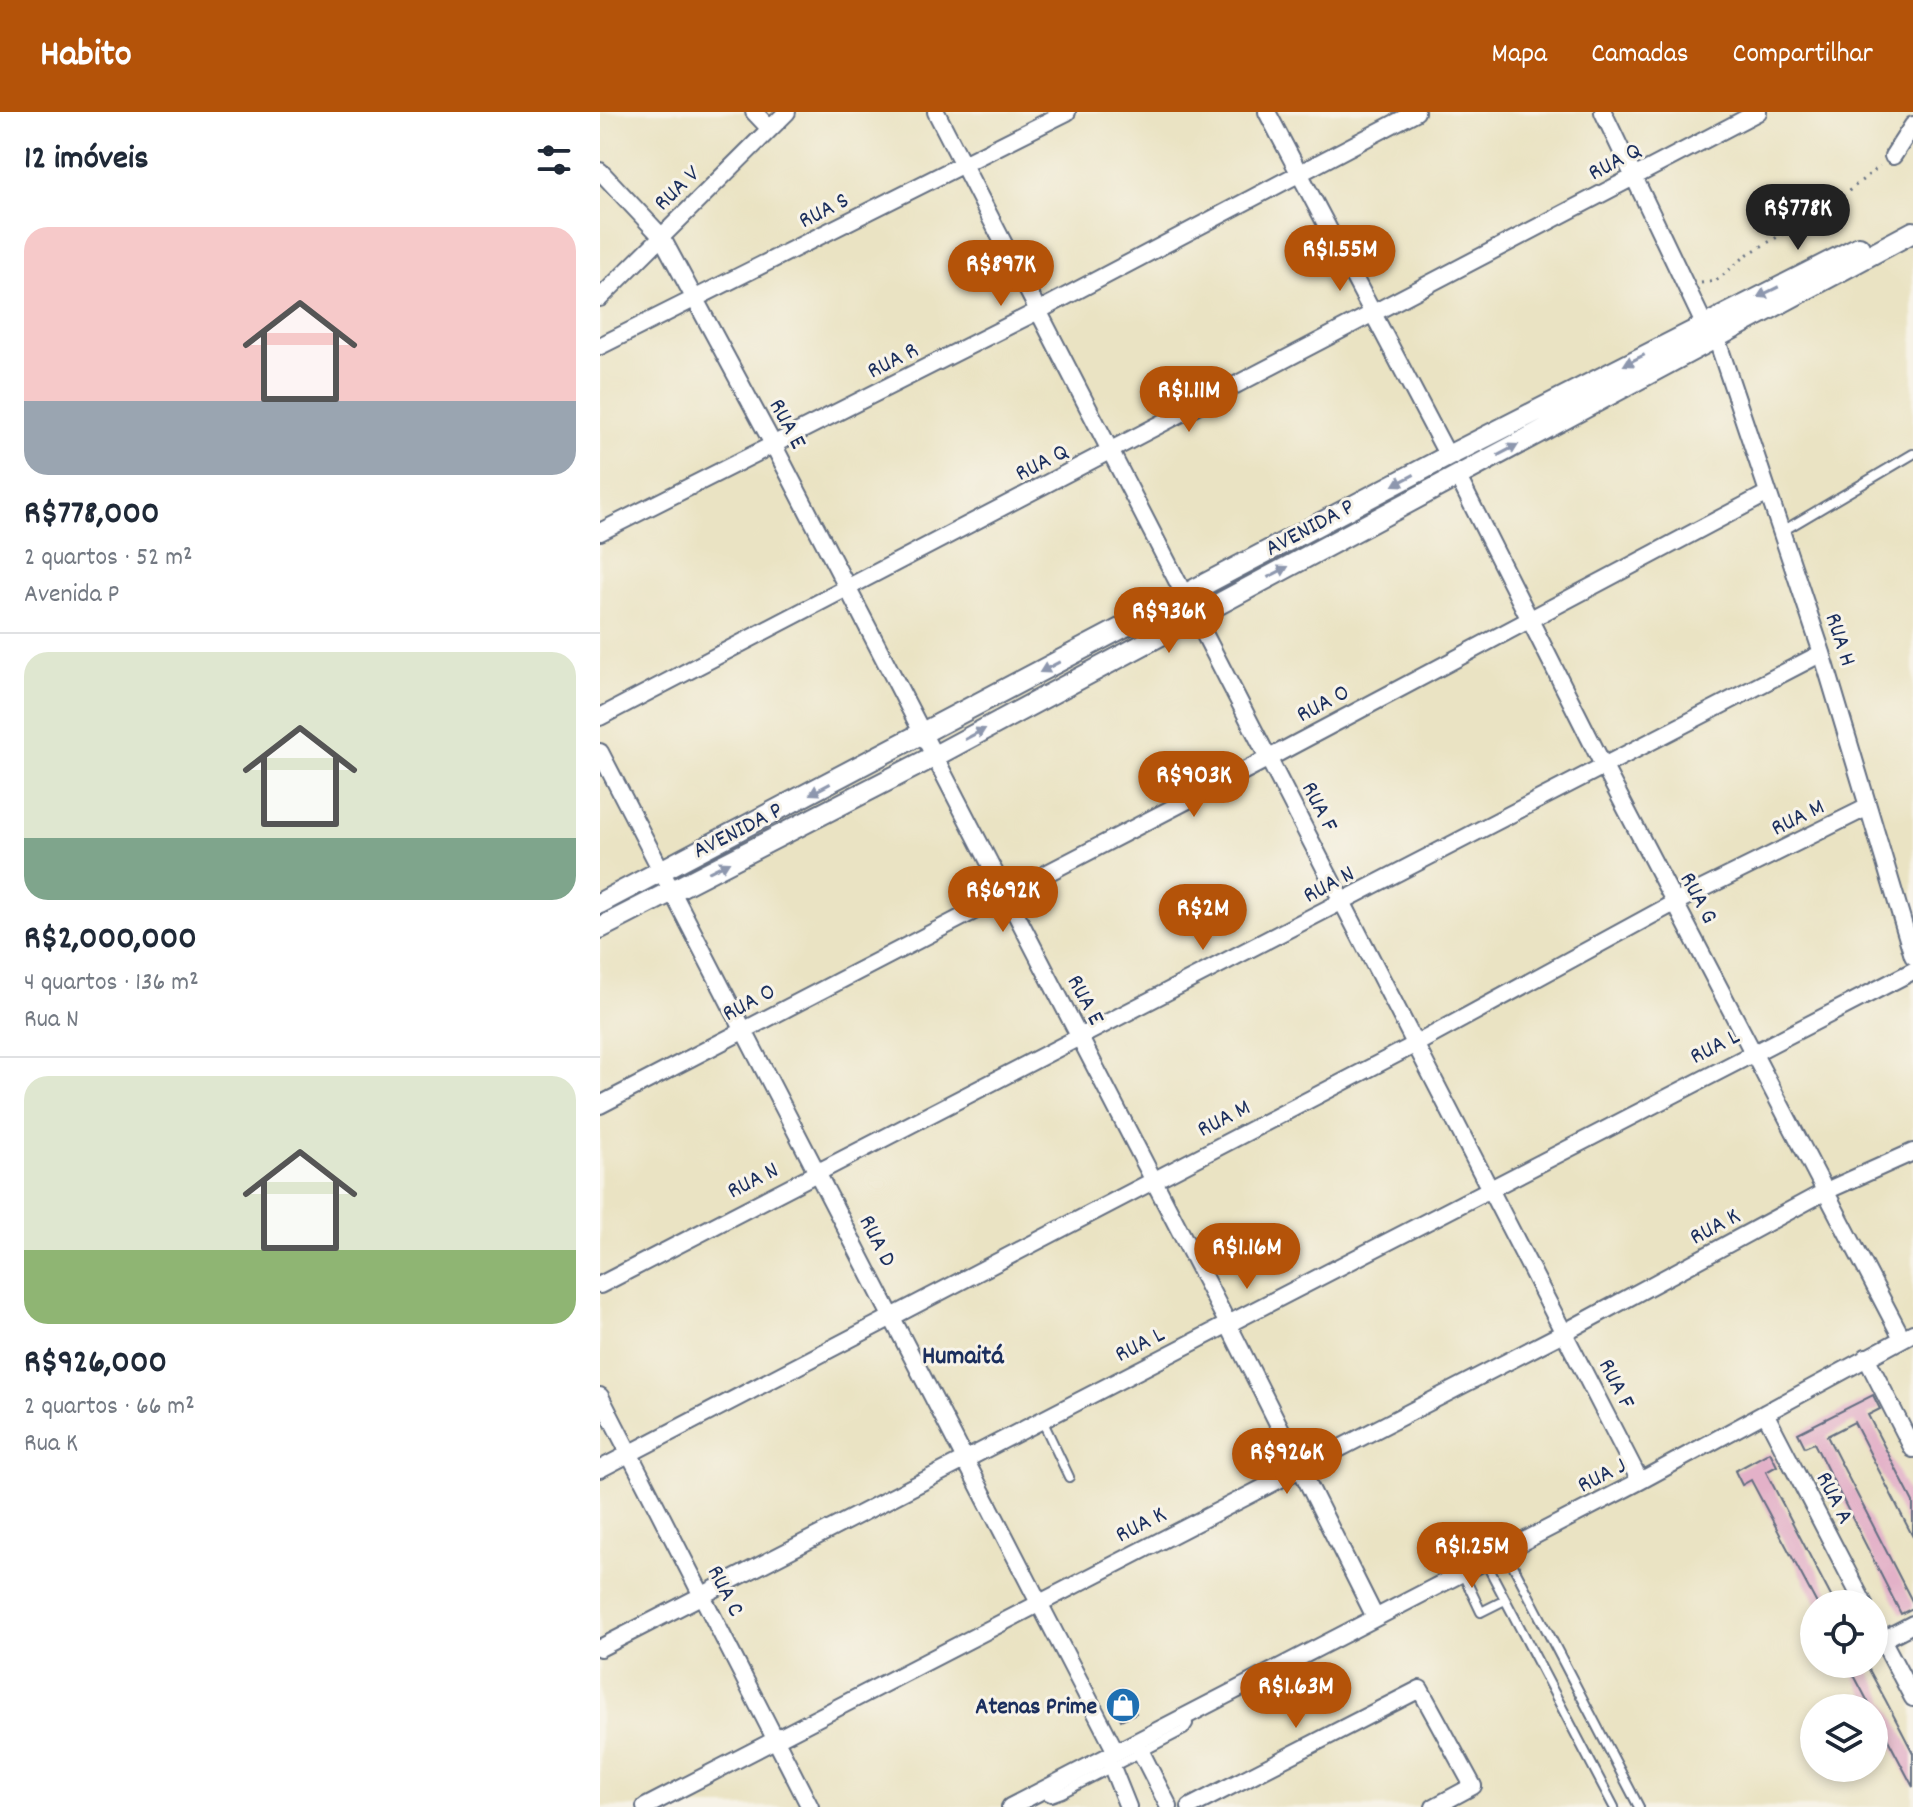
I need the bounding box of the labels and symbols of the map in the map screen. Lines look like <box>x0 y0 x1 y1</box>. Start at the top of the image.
street label: RUA Q <box>1583 135 1648 191</box>
street label: RUA V <box>647 158 709 220</box>
pin: R$778K <box>1733 184 1863 252</box>
street label: RUA S <box>793 185 855 239</box>
pin: R$1.55M <box>1266 225 1414 293</box>
pin: R$897K <box>936 240 1066 308</box>
one-way arrow <box>1756 285 1779 299</box>
street label: RUA R <box>862 334 925 389</box>
one-way arrow <box>1623 353 1646 366</box>
pin: R$1.11M <box>1115 366 1263 434</box>
street label: RUA E <box>759 393 814 456</box>
street label: RUA Q <box>1010 436 1075 491</box>
one-way arrow <box>1496 444 1519 457</box>
one-way arrow <box>1392 473 1415 486</box>
street label: AVENIDA P <box>1260 491 1361 566</box>
one-way arrow <box>1267 565 1289 579</box>
pin: R$936K <box>1104 587 1234 655</box>
street label: RUA H <box>1815 609 1864 671</box>
one-way arrow <box>1039 661 1062 674</box>
street label: RUA O <box>1291 677 1356 733</box>
one-way arrow <box>963 728 986 741</box>
pin: R$903K <box>1129 751 1259 819</box>
street label: RUA F <box>1291 776 1346 839</box>
one-way arrow <box>809 782 832 795</box>
street label: RUA M <box>1766 791 1831 846</box>
street label: AVENIDA P <box>688 795 789 869</box>
street label: RUA N <box>1298 858 1361 913</box>
one-way arrow <box>708 861 731 874</box>
pin: R$692K <box>938 866 1068 934</box>
street label: RUA G <box>1670 867 1725 930</box>
pin: R$2M <box>1156 884 1250 952</box>
street label: RUA E <box>1057 969 1112 1032</box>
street label: RUA O <box>717 976 782 1032</box>
street label: RUA L <box>1685 1021 1746 1075</box>
street label: RUA M <box>1192 1092 1257 1148</box>
street label: RUA N <box>722 1154 785 1209</box>
street label: RUA K <box>1684 1200 1747 1255</box>
street label: RUA D <box>849 1209 904 1273</box>
pin: R$1.16M <box>1173 1223 1321 1291</box>
street label: RUA L <box>1110 1319 1171 1373</box>
district label: Humaitá <box>922 1339 1005 1376</box>
street label: RUA F <box>1588 1353 1643 1416</box>
pin: R$926K <box>1222 1428 1352 1496</box>
street label: RUA J <box>1572 1450 1633 1503</box>
street label: RUA A <box>1806 1466 1861 1531</box>
street label: RUA K <box>1110 1499 1173 1553</box>
pin: R$1.25M <box>1398 1522 1546 1590</box>
street label: RUA C <box>697 1560 752 1623</box>
pin: R$1.63M <box>1222 1662 1370 1730</box>
shop icon: Atenas Prime <box>1104 1686 1142 1724</box>
place label: Atenas Prime <box>975 1691 1097 1725</box>

